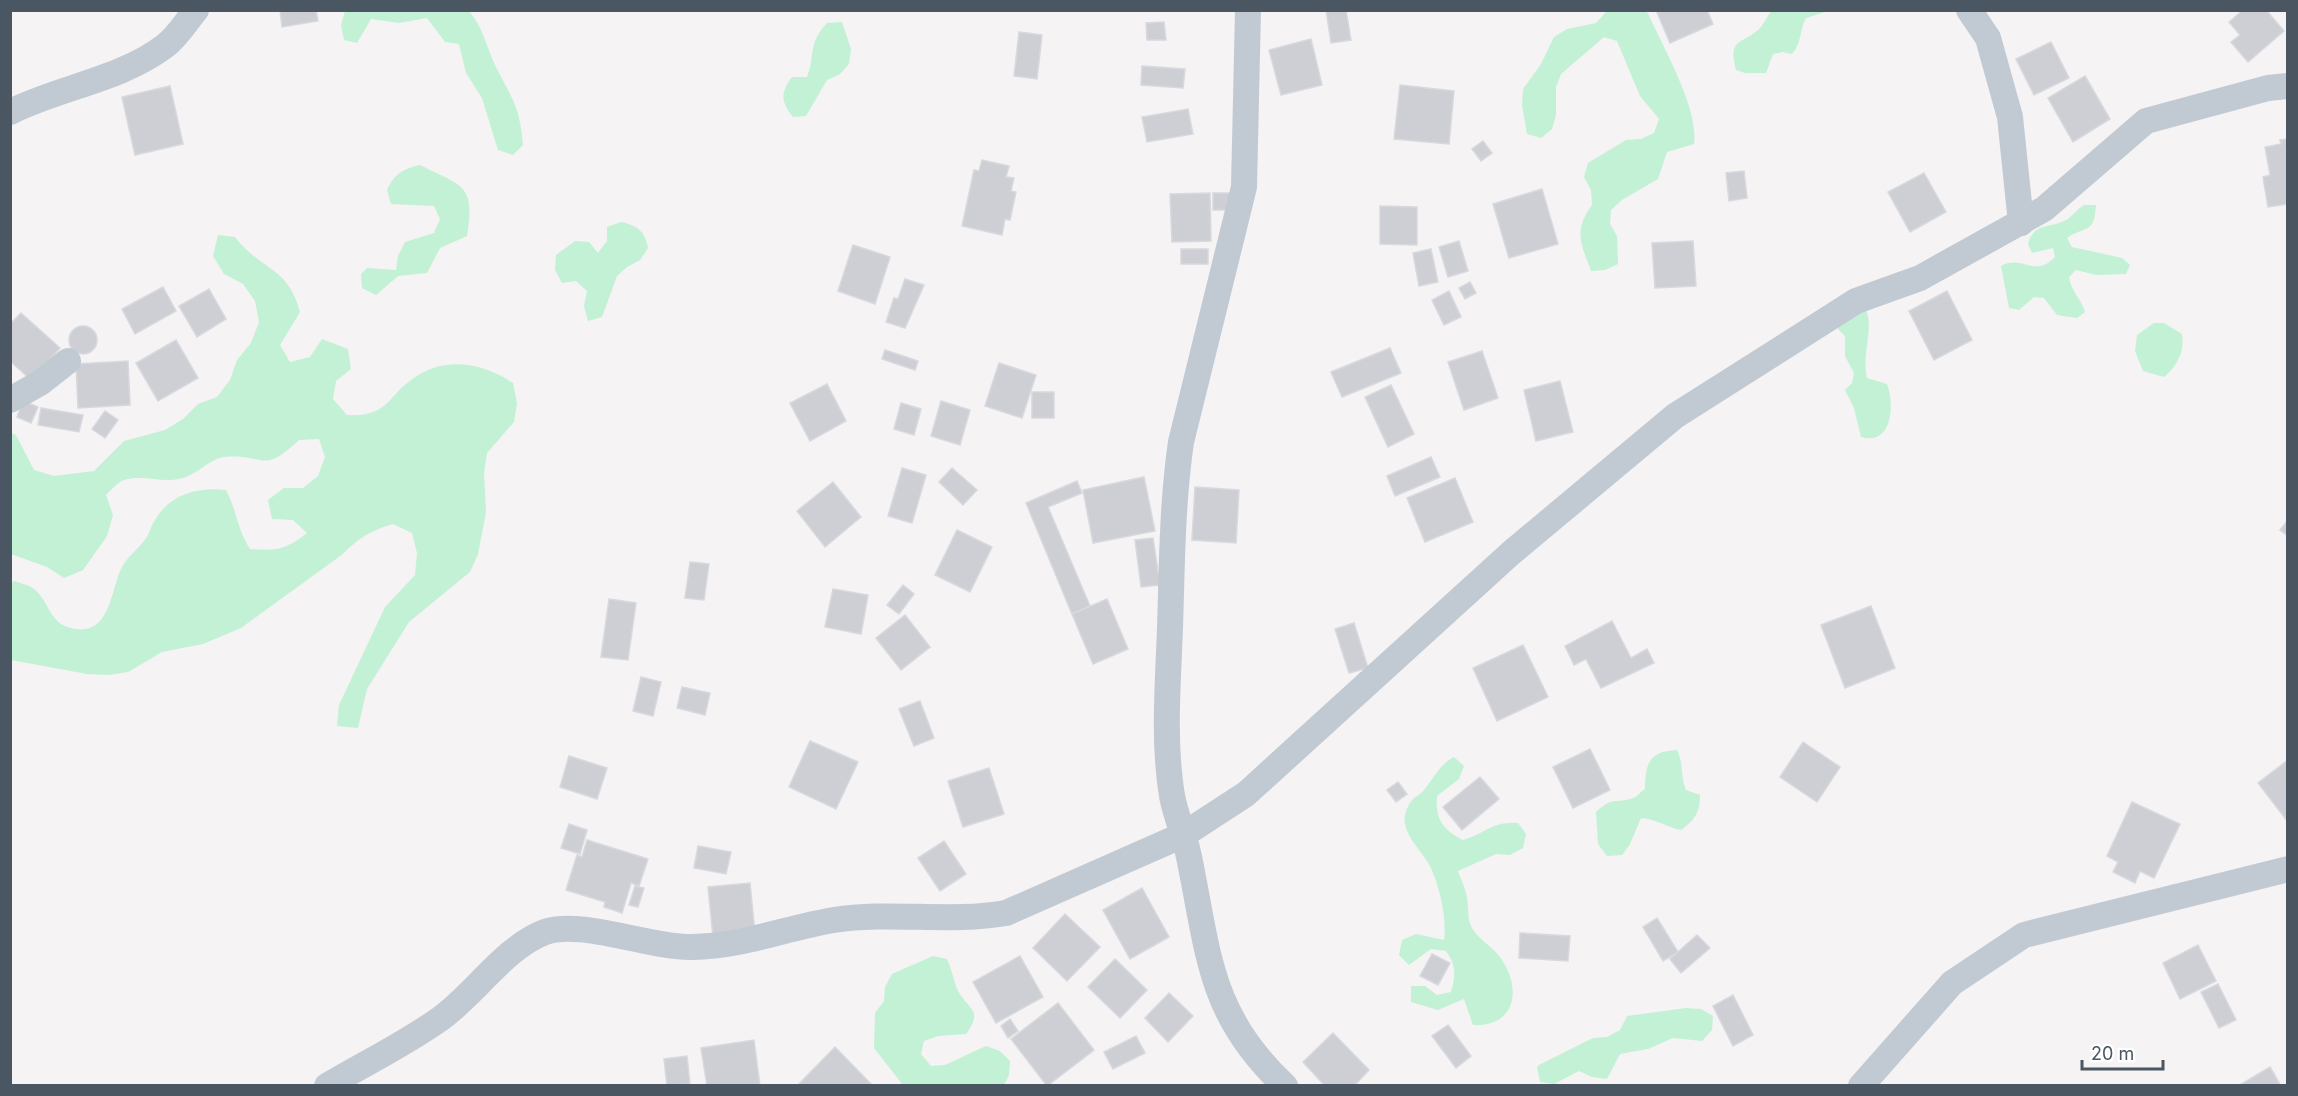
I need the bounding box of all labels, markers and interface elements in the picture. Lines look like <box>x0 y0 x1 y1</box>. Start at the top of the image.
scale bar <box>2082 1033 2163 1071</box>
text: 20 m <box>2091 1043 2134 1064</box>

